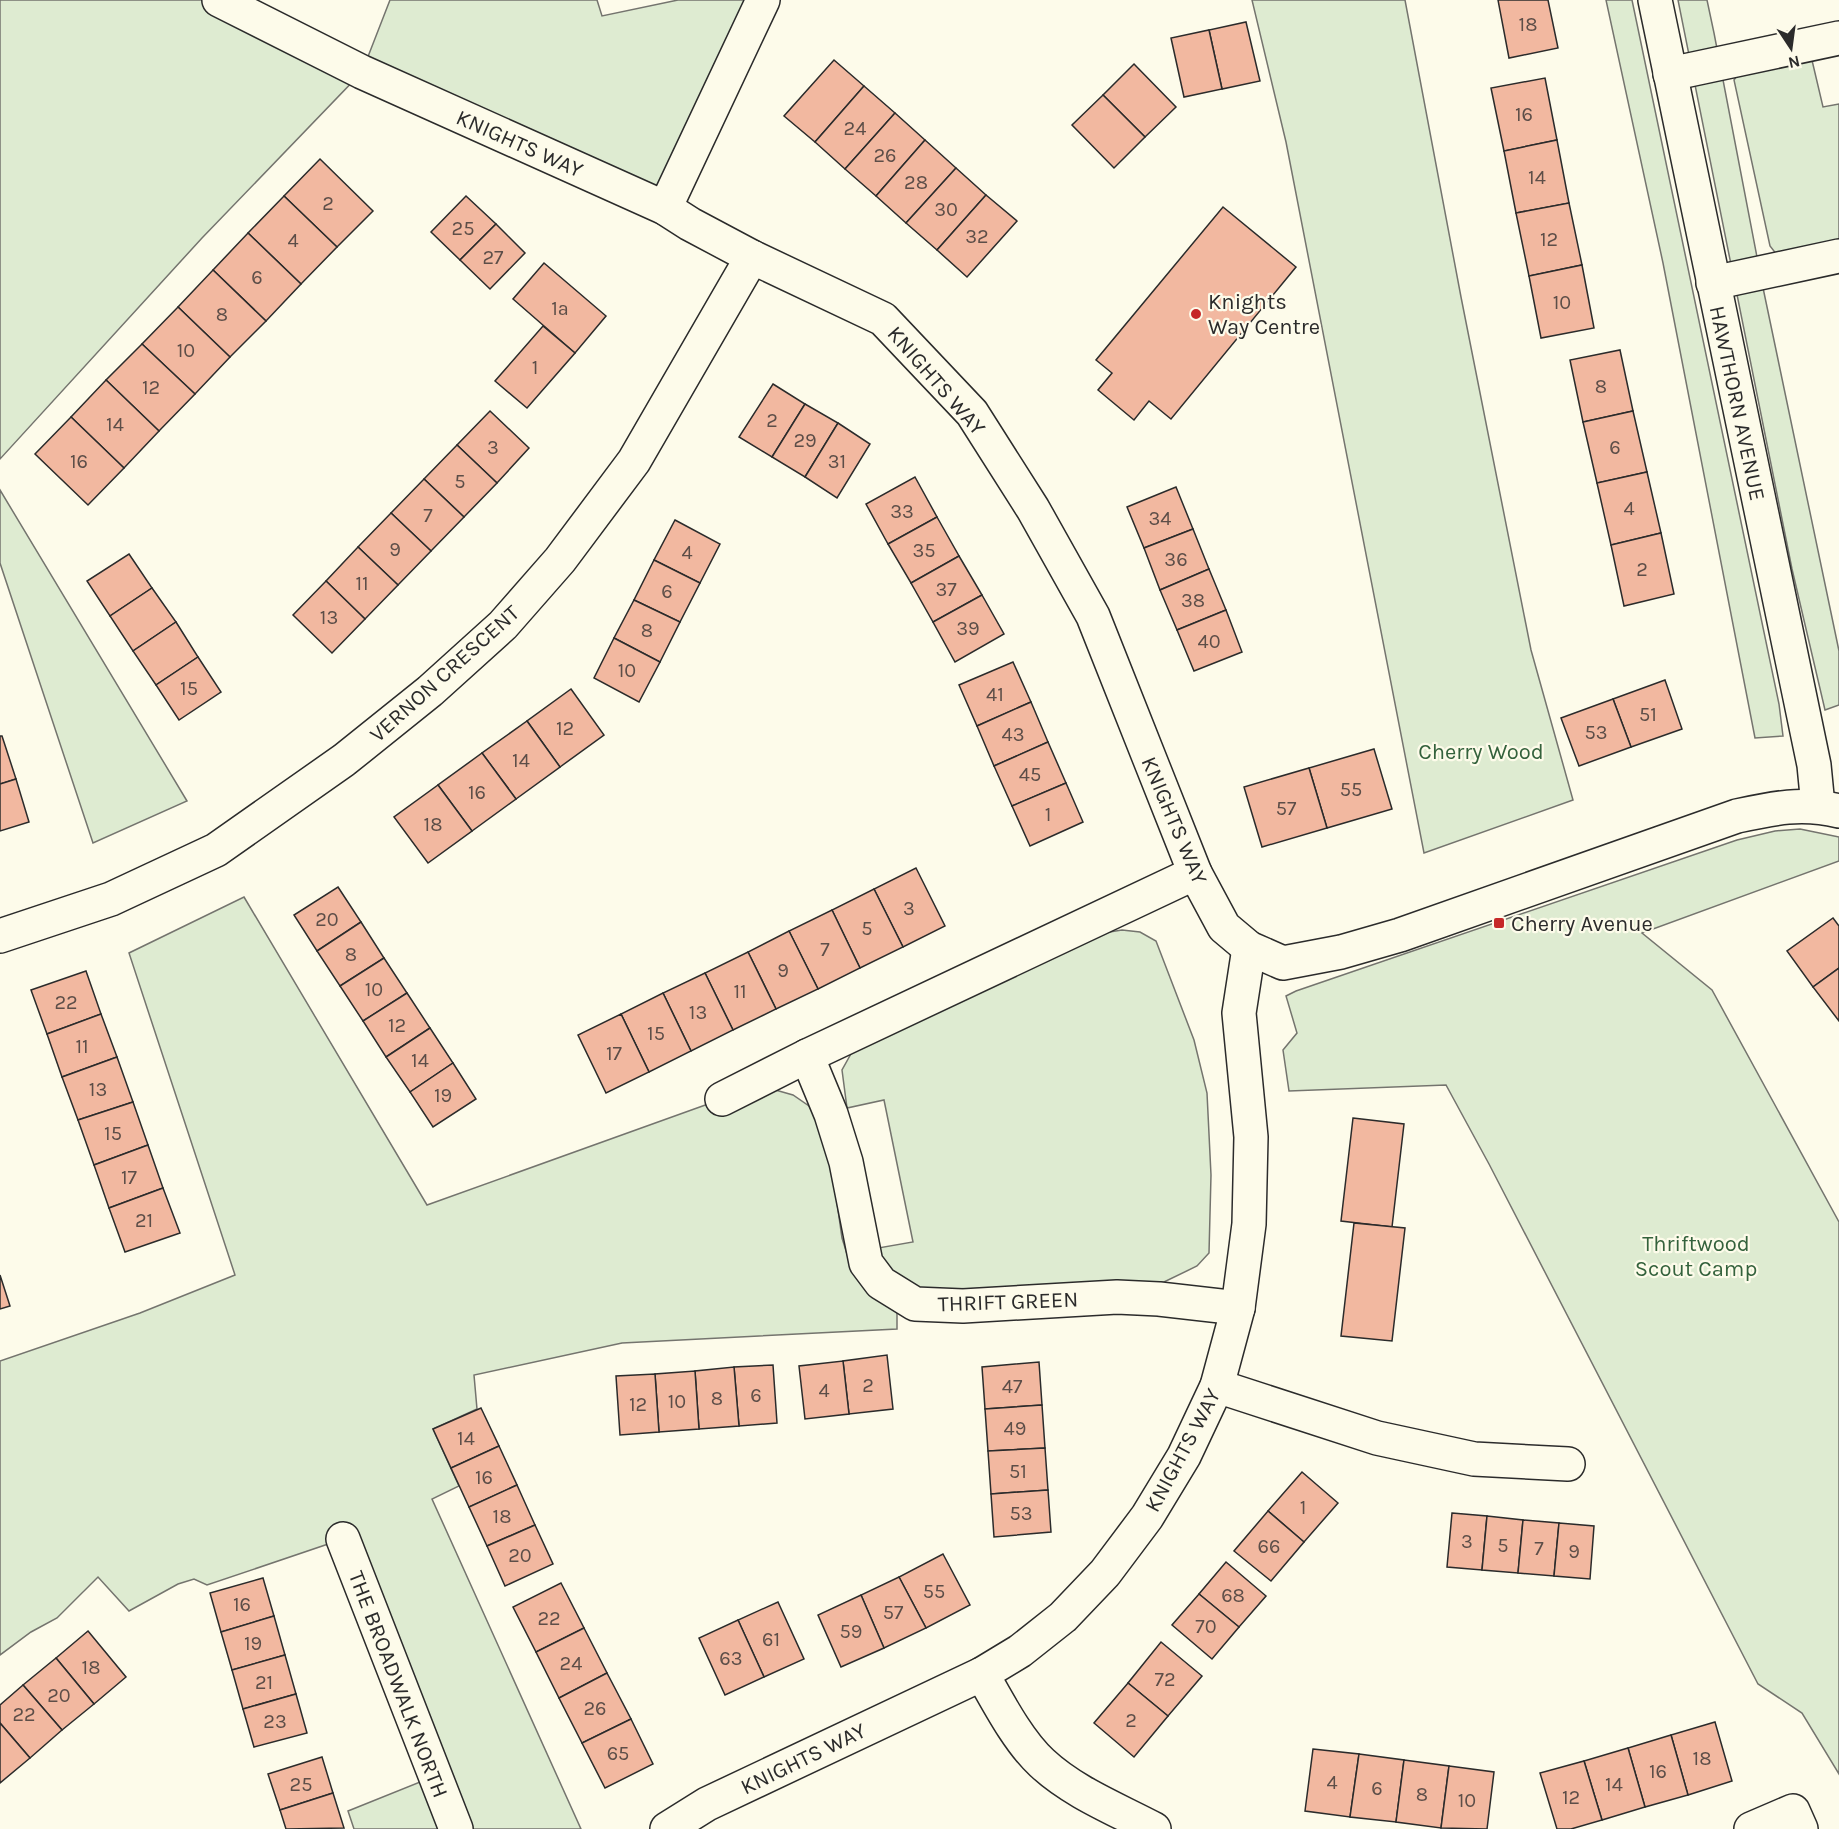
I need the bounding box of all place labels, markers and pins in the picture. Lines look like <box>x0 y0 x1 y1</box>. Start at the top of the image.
place label: Knights Way Centre <box>1208 289 1320 340</box>
marker: Knights Way Centre <box>1189 307 1203 321</box>
place label: Cherry Avenue <box>1511 911 1653 937</box>
marker: Cherry Avenue <box>1492 916 1506 930</box>

